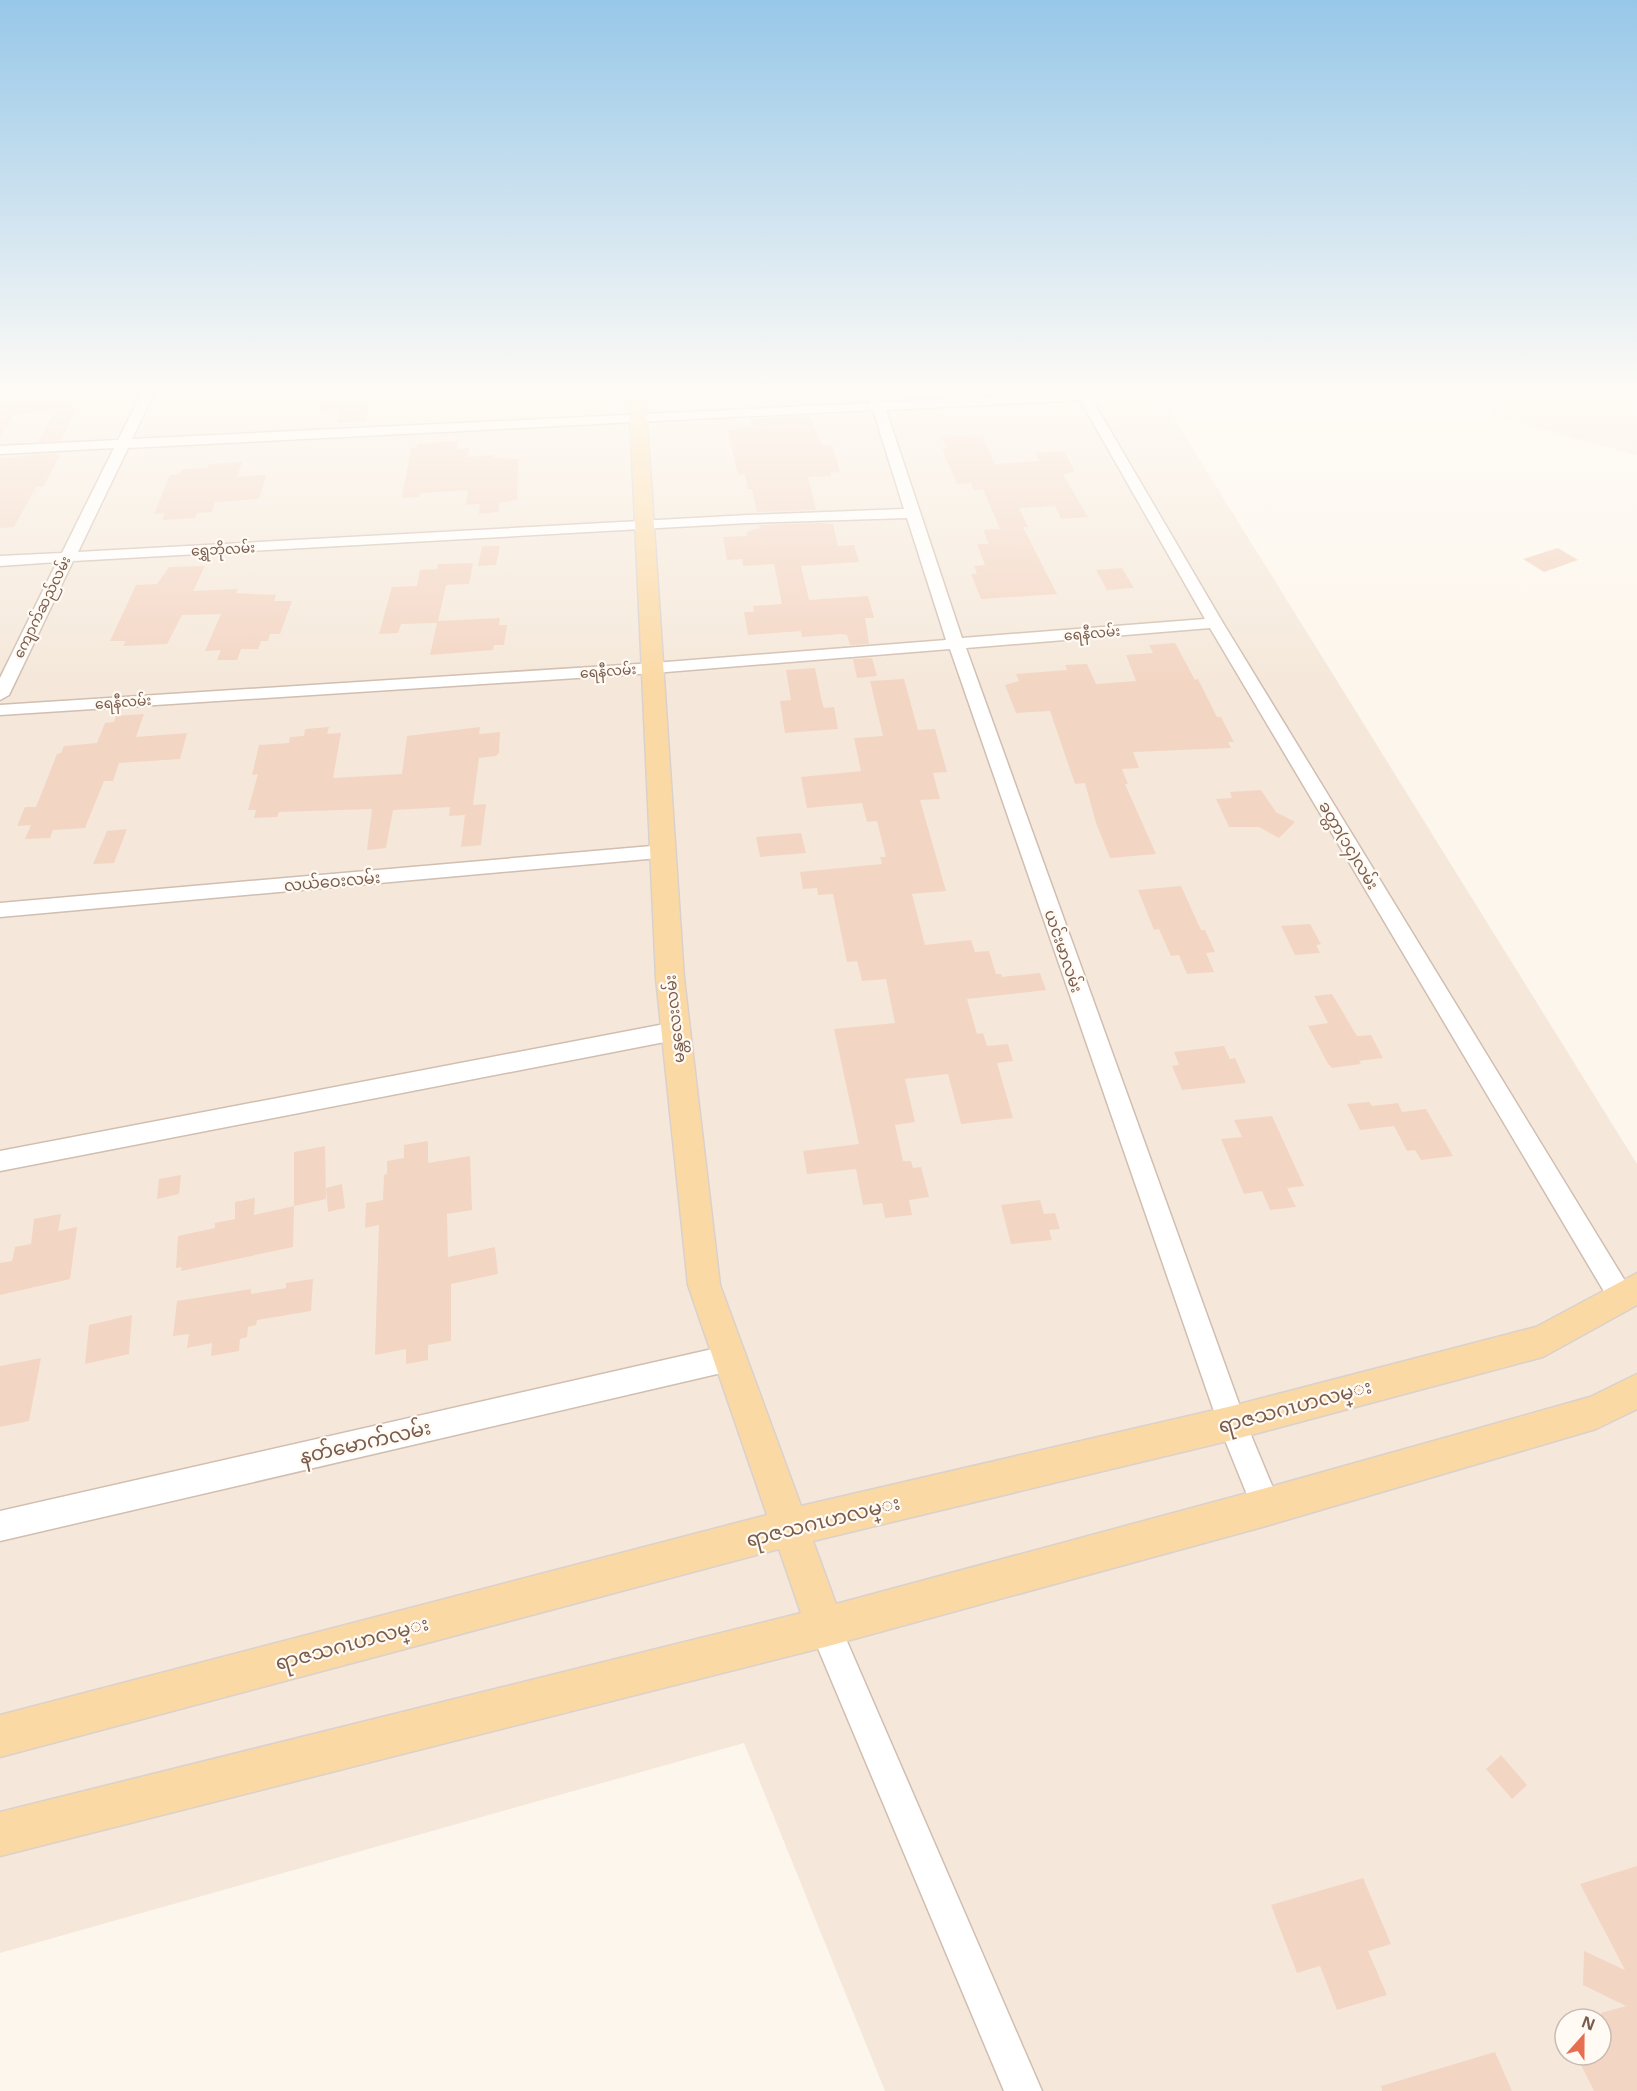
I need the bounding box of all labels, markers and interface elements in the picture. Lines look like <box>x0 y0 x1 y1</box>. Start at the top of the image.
street label: ရွှေဘိုလမ်း <box>190 537 256 563</box>
street label: ကျောက်ဆည်လမ်း <box>9 553 77 662</box>
street label: ရေနီလမ်း <box>1063 621 1121 647</box>
street label: ရေနီလမ်း <box>579 659 637 685</box>
street label: ရေနီလမ်း <box>94 690 152 716</box>
street label: ခတ္တာ(၁၄)လမ်း <box>1311 797 1384 895</box>
street label: လယ်ဝေးလမ်း <box>283 866 381 896</box>
street label: ယင်းမာလမ်း <box>1040 907 1088 995</box>
street label: မန္တလေးလမ်း <box>658 973 693 1064</box>
street label: ရာဇသဂၤဟလမ္း <box>1215 1372 1375 1442</box>
street label: နတ်မောက်လမ်း <box>296 1413 434 1473</box>
street label: ရာဇသဂၤဟလမ္း <box>743 1488 903 1556</box>
street label: ရာဇသဂၤဟလမ္း <box>272 1609 432 1679</box>
north arrow <box>1553 2007 1613 2067</box>
text: N <box>1578 2010 1598 2036</box>

